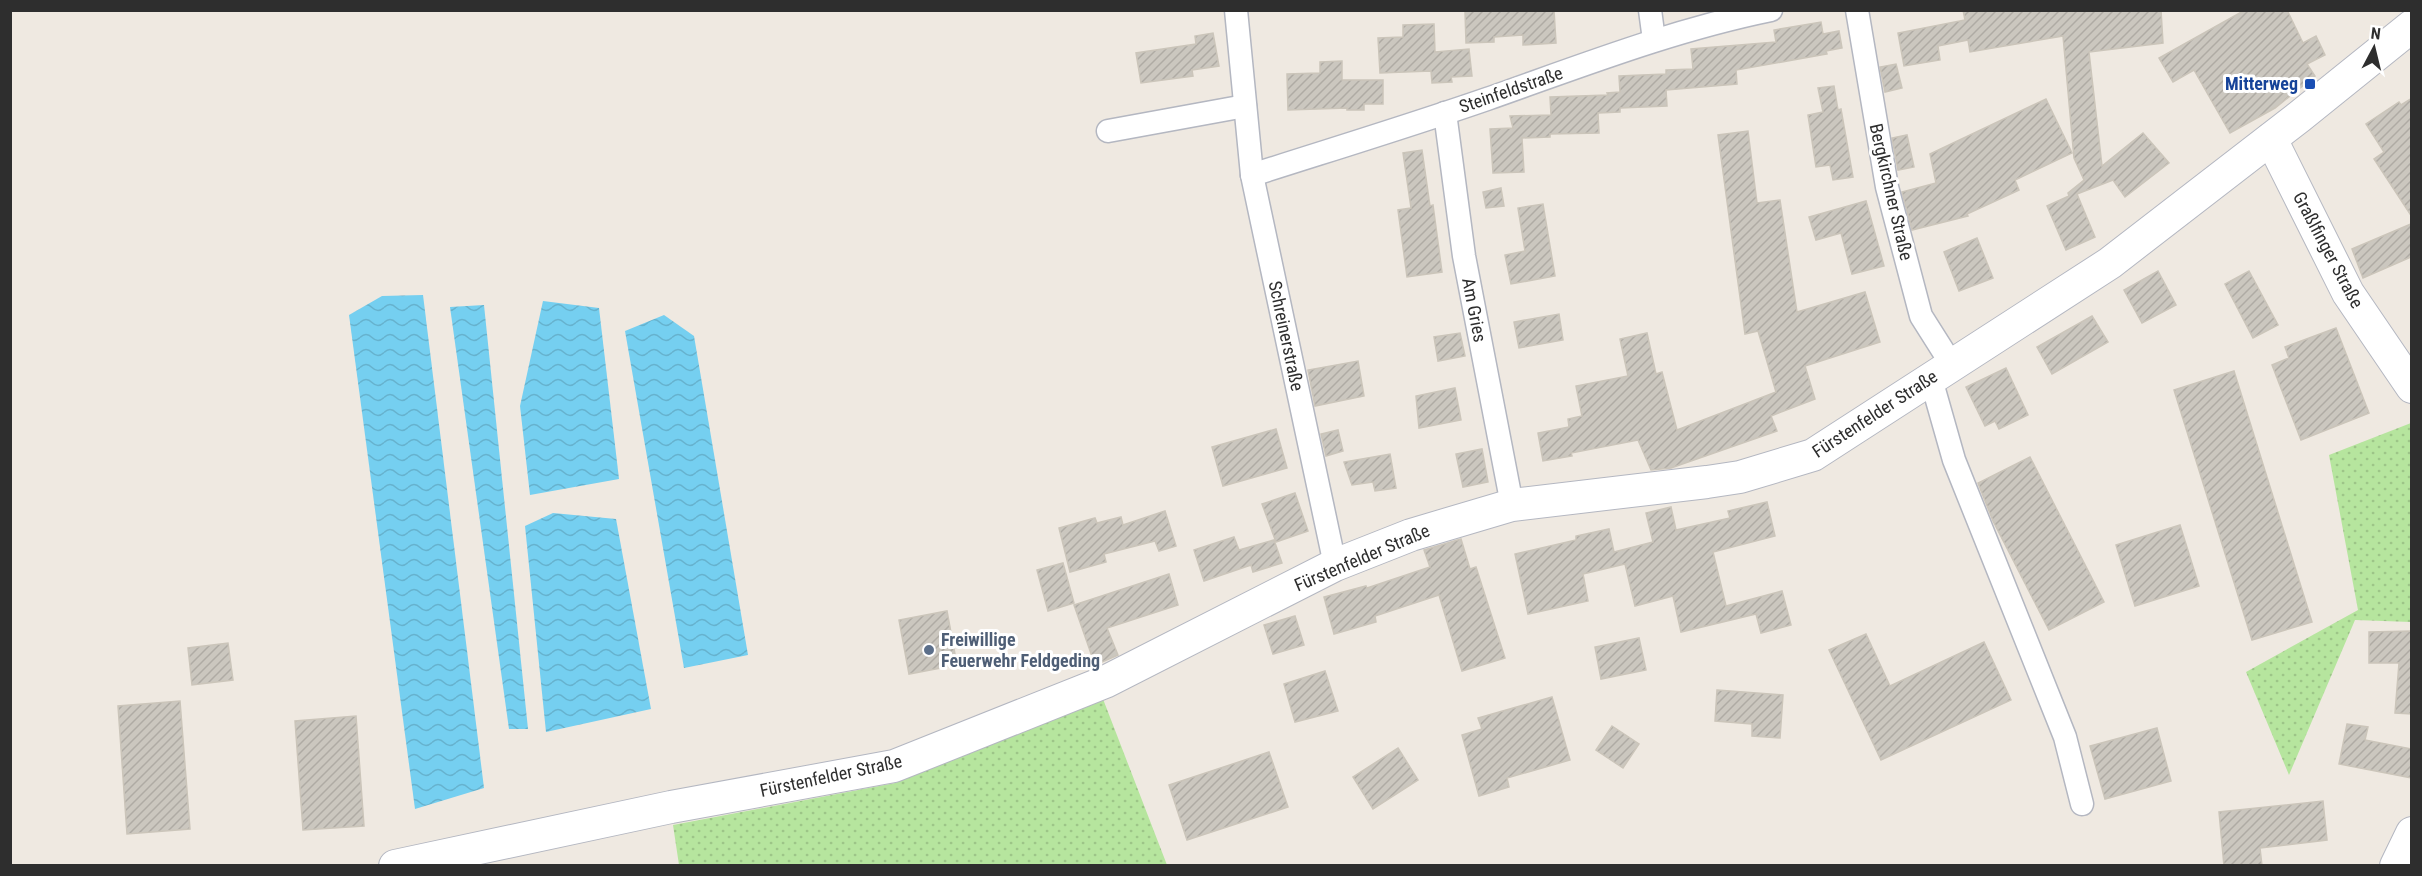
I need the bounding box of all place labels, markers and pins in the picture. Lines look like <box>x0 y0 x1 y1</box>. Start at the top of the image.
place label: Mitterweg <box>2225 73 2298 94</box>
marker: Mitterweg <box>2303 77 2317 91</box>
place label: Freiwillige Feuerwehr Feldgeding <box>941 629 1100 671</box>
marker: Freiwillige Feuerwehr Feldgeding <box>922 643 936 657</box>

